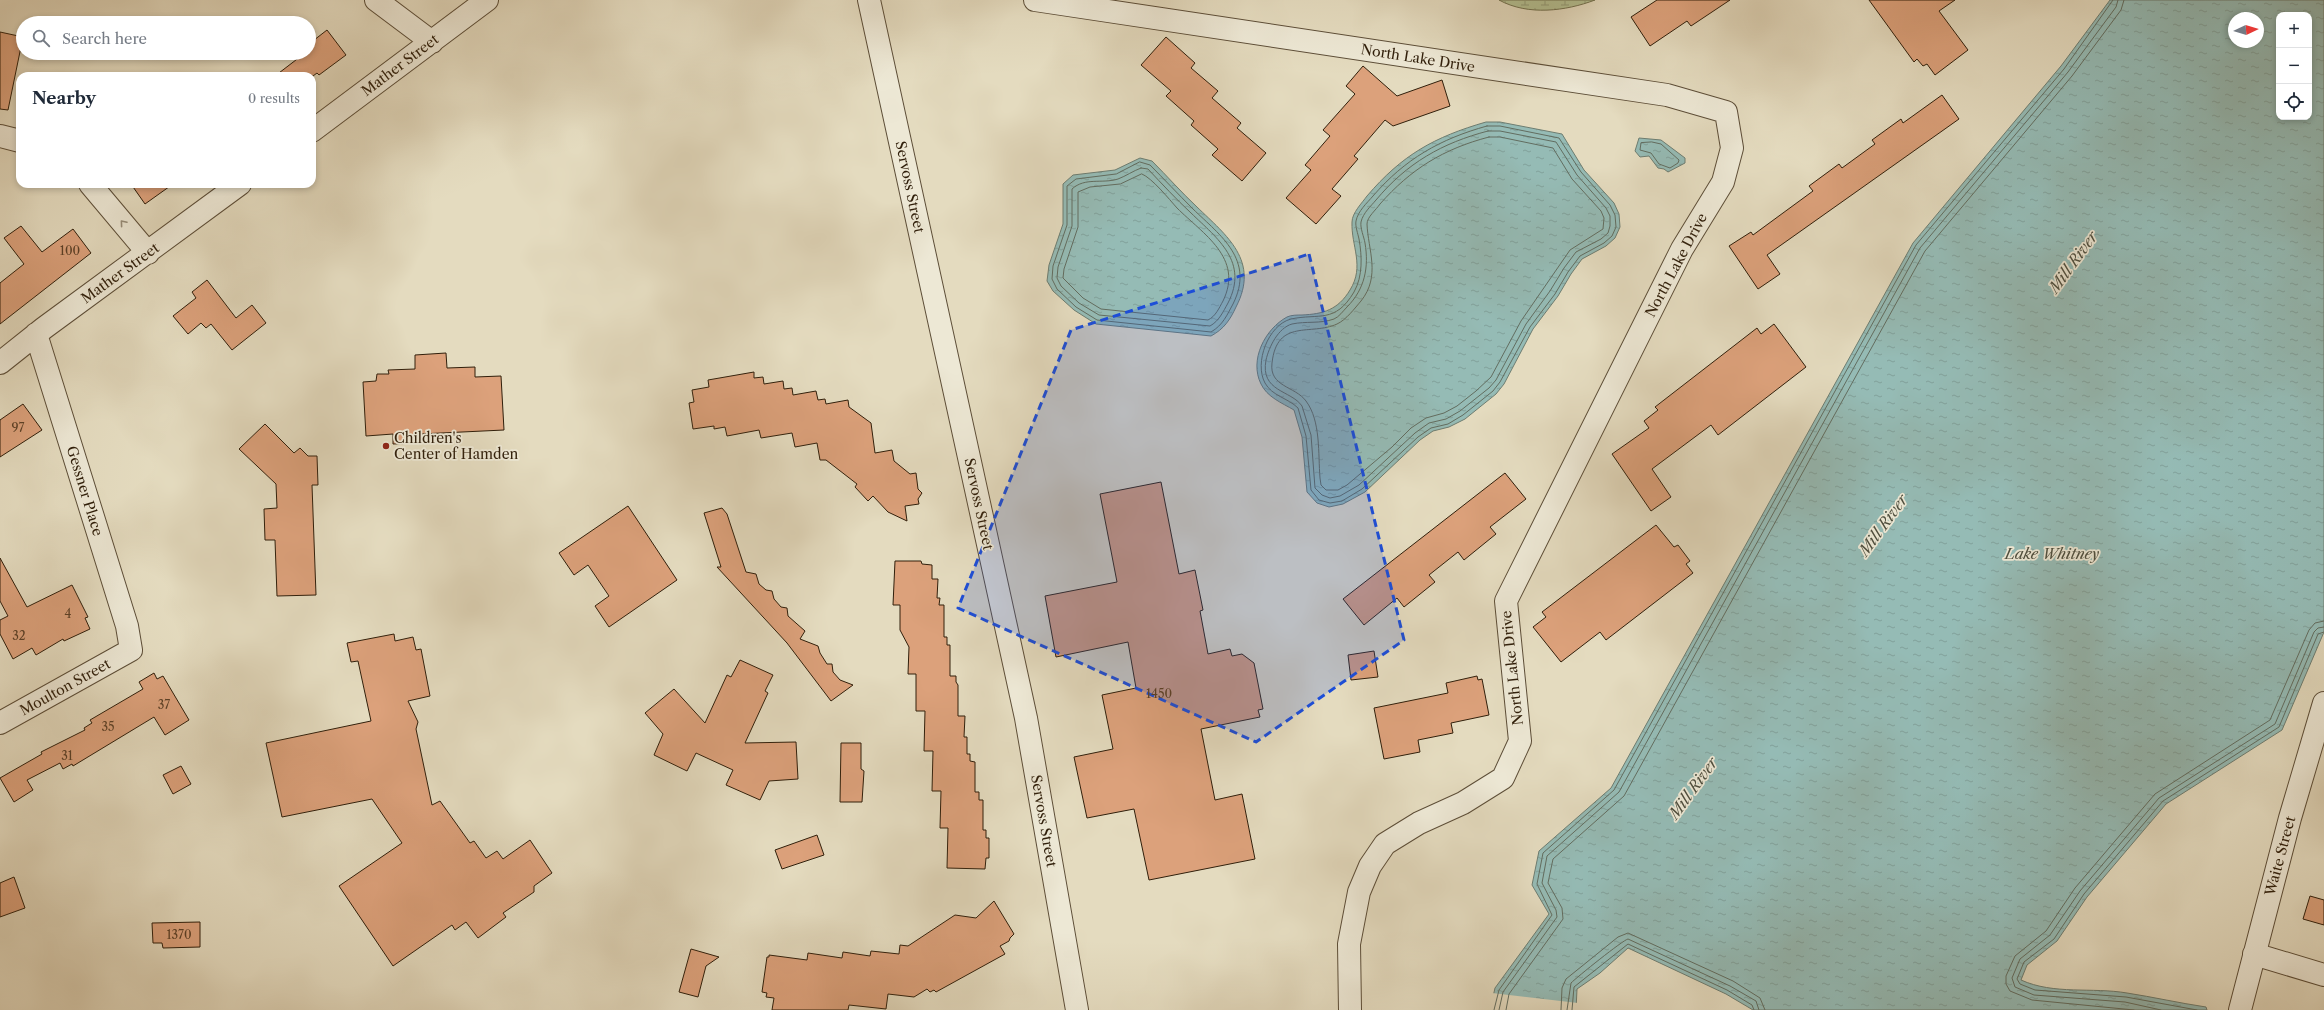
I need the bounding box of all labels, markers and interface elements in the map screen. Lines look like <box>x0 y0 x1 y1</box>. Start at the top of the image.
north arrow <box>2228 12 2264 48</box>
map controls <box>2276 12 2312 120</box>
button: + <box>2276 12 2312 48</box>
search box <box>16 16 316 60</box>
icon: search <box>30 27 52 49</box>
text: Search here <box>62 29 147 48</box>
street label: Mather Street <box>358 30 442 100</box>
street label: North Lake Drive <box>1360 40 1476 76</box>
button: − <box>2276 48 2312 84</box>
button: locate <box>2276 84 2312 120</box>
text: Nearby <box>32 88 96 108</box>
text: 0 results <box>248 90 300 106</box>
street label: Servoss Street <box>891 139 929 235</box>
street label: North Lake Drive <box>1641 210 1711 320</box>
one-way arrow <box>120 220 127 228</box>
water label: Mill River <box>2043 227 2102 298</box>
street label: Mather Street <box>77 239 163 307</box>
house number: 100 <box>60 243 80 258</box>
house number: 97 <box>12 420 25 435</box>
place label: Children's Center of Hamden <box>394 429 518 463</box>
marker: Children's Center of Hamden <box>381 441 391 451</box>
street label: Gessner Place <box>63 444 107 538</box>
street label: Servoss Street <box>960 456 998 552</box>
water label: Mill River <box>1853 490 1912 561</box>
water label: Lake Whitney <box>2004 544 2100 563</box>
house number: 4 <box>65 606 72 621</box>
street label: North Lake Drive <box>1497 610 1527 726</box>
house number: 32 <box>12 628 26 643</box>
street label: Moulton Street <box>17 655 114 719</box>
house number: 1450 <box>1146 686 1172 701</box>
house number: 37 <box>158 697 170 712</box>
house number: 35 <box>101 719 115 734</box>
house number: 31 <box>61 748 73 763</box>
water label: Mill River <box>1663 753 1722 824</box>
street label: Servoss Street <box>1027 773 1061 869</box>
street label: Waite Street <box>2260 814 2299 899</box>
house number: 1370 <box>166 927 192 942</box>

